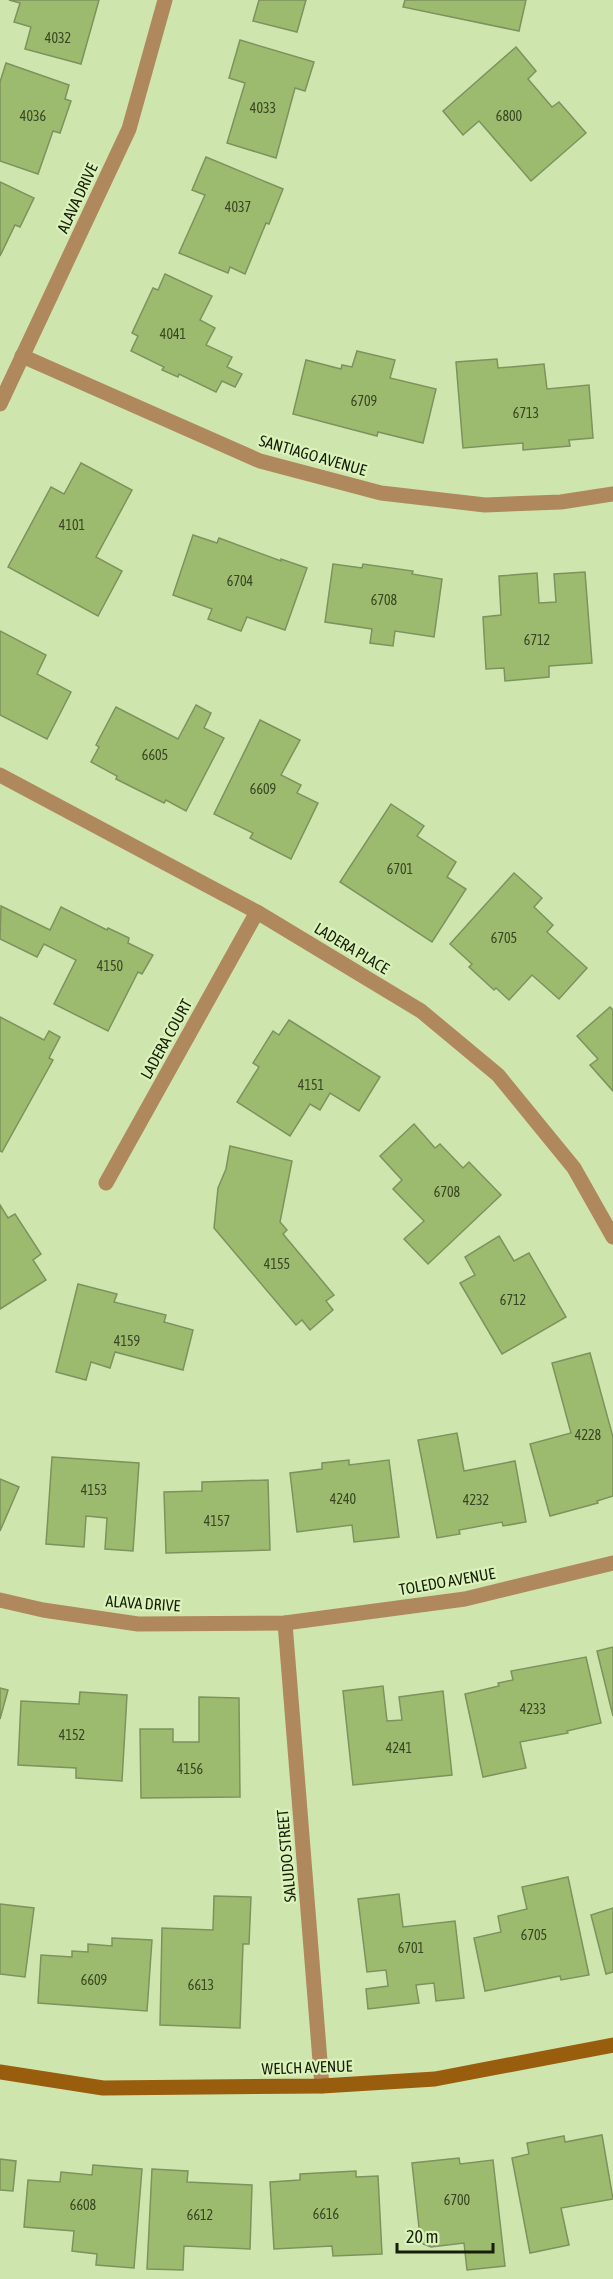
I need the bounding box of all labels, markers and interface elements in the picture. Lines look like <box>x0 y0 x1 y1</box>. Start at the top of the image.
house number: 4032 <box>45 30 71 46</box>
house number: 4033 <box>250 100 276 116</box>
house number: 4036 <box>20 108 47 124</box>
house number: 6800 <box>496 108 523 124</box>
street label: ALAVA DRIVE <box>53 160 101 236</box>
house number: 4037 <box>225 199 251 215</box>
house number: 4041 <box>160 326 186 342</box>
house number: 6709 <box>351 393 377 409</box>
house number: 6713 <box>513 405 539 421</box>
street label: SANTIAGO AVENUE <box>257 431 369 479</box>
house number: 4101 <box>59 517 85 533</box>
house number: 6704 <box>227 573 254 589</box>
house number: 6708 <box>371 592 398 608</box>
house number: 6712 <box>524 632 550 648</box>
house number: 6605 <box>142 747 168 763</box>
house number: 6609 <box>250 781 276 797</box>
house number: 6701 <box>387 861 413 877</box>
street label: LADERA PLACE <box>311 919 393 977</box>
house number: 6705 <box>491 930 517 946</box>
house number: 4150 <box>97 958 124 974</box>
street label: LADERA COURT <box>137 996 195 1082</box>
house number: 4151 <box>298 1077 324 1093</box>
house number: 6708 <box>434 1184 461 1200</box>
house number: 4155 <box>264 1256 290 1272</box>
house number: 6712 <box>500 1292 526 1308</box>
house number: 4159 <box>114 1333 140 1349</box>
house number: 4228 <box>575 1427 602 1443</box>
house number: 4153 <box>81 1482 107 1498</box>
house number: 4240 <box>330 1491 357 1507</box>
house number: 4232 <box>463 1492 489 1508</box>
house number: 4157 <box>204 1513 230 1529</box>
street label: TOLEDO AVENUE <box>397 1564 497 1598</box>
street label: ALAVA DRIVE <box>105 1591 181 1615</box>
house number: 4233 <box>520 1701 546 1717</box>
house number: 4152 <box>59 1727 85 1743</box>
house number: 4241 <box>386 1740 412 1756</box>
house number: 4156 <box>177 1761 204 1777</box>
street label: SALUDO STREET <box>273 1809 299 1903</box>
house number: 6705 <box>521 1927 547 1943</box>
house number: 6701 <box>398 1940 424 1956</box>
house number: 6609 <box>81 1972 107 1988</box>
house number: 6613 <box>188 1977 214 1993</box>
street label: WELCH AVENUE <box>261 2056 353 2078</box>
house number: 6700 <box>444 2192 471 2208</box>
house number: 6608 <box>70 2197 97 2213</box>
house number: 6616 <box>313 2206 340 2222</box>
house number: 6612 <box>187 2207 213 2223</box>
scale bar <box>397 2216 493 2254</box>
text: 20 m <box>406 2226 438 2247</box>

